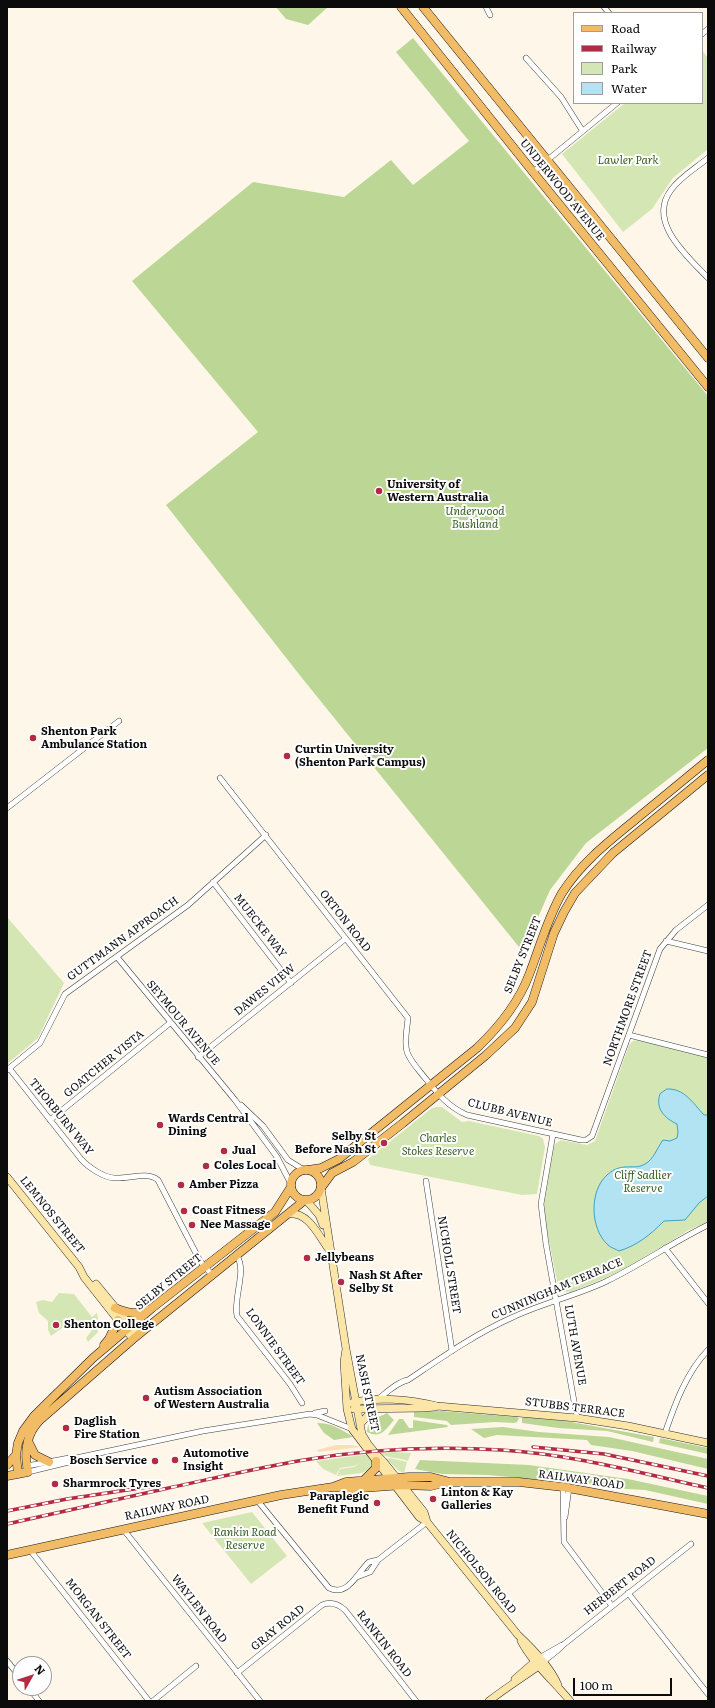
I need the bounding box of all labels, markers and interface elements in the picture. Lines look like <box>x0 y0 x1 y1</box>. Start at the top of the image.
legend <box>573 12 703 104</box>
text: Road <box>611 19 640 37</box>
text: Railway <box>611 39 657 57</box>
text: Park <box>611 59 637 77</box>
text: Water <box>611 79 647 97</box>
street label: UNDERWOOD AVENUE <box>517 137 607 243</box>
park label: Lawler Park <box>597 154 659 168</box>
place label: University of Western Australia <box>387 478 489 504</box>
marker: University of Western Australia <box>374 486 384 496</box>
park label: Underwood Bushland <box>445 505 505 531</box>
place label: Shenton Park Ambulance Station <box>41 725 147 751</box>
marker: Shenton Park Ambulance Station <box>28 733 38 743</box>
place label: Curtin University (Shenton Park Campus) <box>295 743 426 769</box>
marker: Curtin University (Shenton Park Campus) <box>282 751 292 761</box>
street label: ORTON ROAD <box>317 887 373 955</box>
street label: MUECKE WAY <box>231 891 289 961</box>
street label: GUTTMANN APPROACH <box>65 894 181 984</box>
street label: SELBY STREET <box>502 915 544 995</box>
street label: NORTHMORE STREET <box>601 948 655 1068</box>
street label: DAWES VIEW <box>232 961 298 1019</box>
street label: SEYMOUR AVENUE <box>144 978 222 1068</box>
street label: GOATCHER VISTA <box>61 1028 147 1100</box>
street label: THORBURN WAY <box>26 1076 96 1158</box>
street label: CLUBB AVENUE <box>466 1096 554 1130</box>
place label: Wards Central Dining <box>168 1112 249 1138</box>
marker: Wards Central Dining <box>155 1120 165 1130</box>
place label: Selby St Before Nash St <box>295 1130 376 1156</box>
park label: Charles Stokes Reserve <box>402 1132 474 1158</box>
marker: Selby St Before Nash St <box>379 1138 389 1148</box>
place label: Jual <box>232 1144 256 1158</box>
marker: Jual <box>219 1146 229 1156</box>
place label: Coles Local <box>214 1159 277 1173</box>
marker: Coles Local <box>201 1161 211 1171</box>
park label: Cliff Sadlier Reserve <box>614 1169 672 1195</box>
street label: LEMNOS STREET <box>17 1174 87 1256</box>
place label: Amber Pizza <box>189 1178 259 1192</box>
marker: Amber Pizza <box>176 1180 186 1190</box>
place label: Coast Fitness <box>192 1204 265 1218</box>
marker: Coast Fitness <box>179 1206 189 1216</box>
street label: NICHOLL STREET <box>435 1215 463 1315</box>
place label: Nee Massage <box>200 1218 270 1232</box>
marker: Nee Massage <box>187 1220 197 1230</box>
street label: SELBY STREET <box>133 1251 205 1313</box>
place label: Jellybeans <box>315 1251 374 1265</box>
marker: Jellybeans <box>302 1253 312 1263</box>
street label: CUNNINGHAM TERRACE <box>490 1255 624 1323</box>
place label: Nash St After Selby St <box>349 1269 423 1295</box>
marker: Nash St After Selby St <box>336 1277 346 1287</box>
street label: LUTH AVENUE <box>561 1303 589 1387</box>
street label: LONNIE STREET <box>243 1306 307 1388</box>
place label: Shenton College <box>64 1318 154 1332</box>
marker: Shenton College <box>51 1320 61 1330</box>
street label: NASH STREET <box>352 1353 382 1433</box>
place label: Autism Association of Western Australia <box>154 1385 269 1411</box>
marker: Autism Association of Western Australia <box>141 1393 151 1403</box>
street label: STUBBS TERRACE <box>524 1395 626 1421</box>
place label: Daglish Fire Station <box>74 1415 140 1441</box>
marker: Daglish Fire Station <box>61 1423 71 1433</box>
place label: Automotive Insight <box>183 1447 249 1473</box>
place label: Bosch Service <box>70 1454 147 1468</box>
marker: Automotive Insight <box>170 1455 180 1465</box>
marker: Bosch Service <box>150 1456 160 1466</box>
street label: RAILWAY ROAD <box>537 1467 625 1493</box>
place label: Sharmrock Tyres <box>63 1477 161 1491</box>
marker: Sharmrock Tyres <box>50 1479 60 1489</box>
place label: Linton & Kay Galleries <box>441 1486 513 1512</box>
place label: Paraplegic Benefit Fund <box>297 1490 369 1516</box>
street label: RAILWAY ROAD <box>123 1493 211 1523</box>
marker: Linton & Kay Galleries <box>428 1494 438 1504</box>
marker: Paraplegic Benefit Fund <box>372 1498 382 1508</box>
park label: Rankin Road Reserve <box>213 1526 277 1552</box>
street label: NICHOLSON ROAD <box>443 1527 519 1617</box>
street label: HERBERT ROAD <box>581 1554 659 1618</box>
street label: WAYLEN ROAD <box>168 1572 230 1646</box>
street label: MORGAN STREET <box>62 1576 134 1662</box>
street label: GRAY ROAD <box>249 1602 307 1654</box>
street label: RANKIN ROAD <box>354 1608 414 1680</box>
north arrow <box>12 1656 52 1696</box>
text: N <box>31 1660 50 1678</box>
scale bar <box>575 1670 674 1696</box>
text: 100 m <box>580 1676 613 1694</box>

